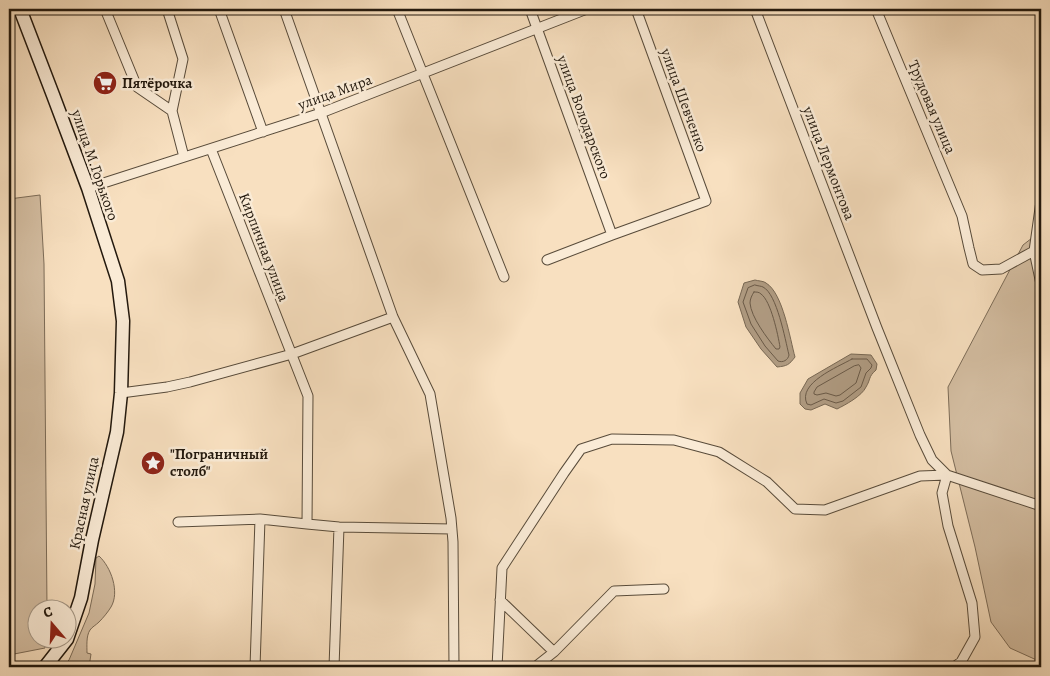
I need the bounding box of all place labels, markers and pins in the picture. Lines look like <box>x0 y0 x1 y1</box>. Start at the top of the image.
supermarket icon: Пятёрочка <box>92 70 118 96</box>
place label: Пятёрочка <box>122 73 193 93</box>
place label: "Пограничный столб" <box>170 444 268 481</box>
place icon: "Пограничный столб" <box>140 450 166 476</box>

